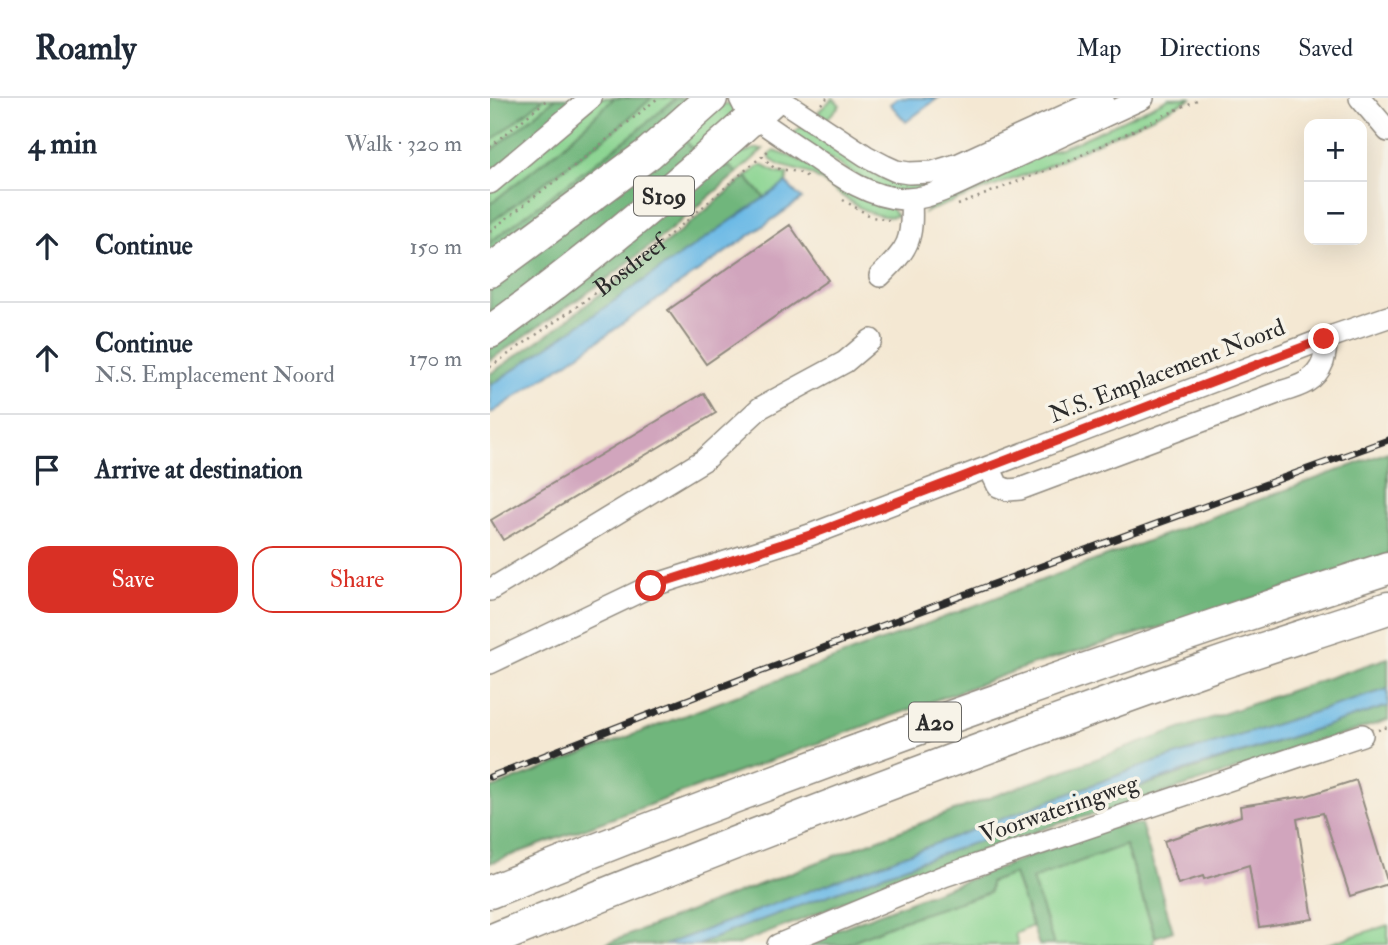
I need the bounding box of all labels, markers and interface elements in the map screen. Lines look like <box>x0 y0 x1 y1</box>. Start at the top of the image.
text: Roamly <box>35 28 136 69</box>
text: Map <box>1076 33 1121 64</box>
text: Directions <box>1159 33 1260 64</box>
text: Saved <box>1298 33 1353 64</box>
map controls <box>1304 119 1367 245</box>
button: + <box>1304 119 1367 182</box>
text: 4 min <box>28 125 97 162</box>
text: Walk · 320 m <box>345 129 462 158</box>
road number: S109 <box>634 176 694 216</box>
button: − <box>1304 182 1367 245</box>
street label: Bosdreef <box>587 226 675 303</box>
icon: ahead <box>28 227 66 265</box>
text: Continue <box>95 230 193 262</box>
text: 150 m <box>409 232 462 261</box>
street label: N.S. Emplacement Noord <box>1045 312 1290 430</box>
route end <box>1308 323 1339 354</box>
text: Continue <box>95 328 193 360</box>
icon: ahead <box>28 339 66 377</box>
text: 170 m <box>409 344 462 373</box>
text: N.S. Emplacement Noord <box>95 360 335 389</box>
icon: arrive <box>28 451 66 489</box>
text: Arrive at destination <box>95 454 303 486</box>
button: Save <box>28 546 238 613</box>
button: Share <box>252 546 462 613</box>
route start <box>635 570 666 601</box>
road number: A20 <box>909 702 961 742</box>
street label: Voorwateringweg <box>976 767 1143 851</box>

